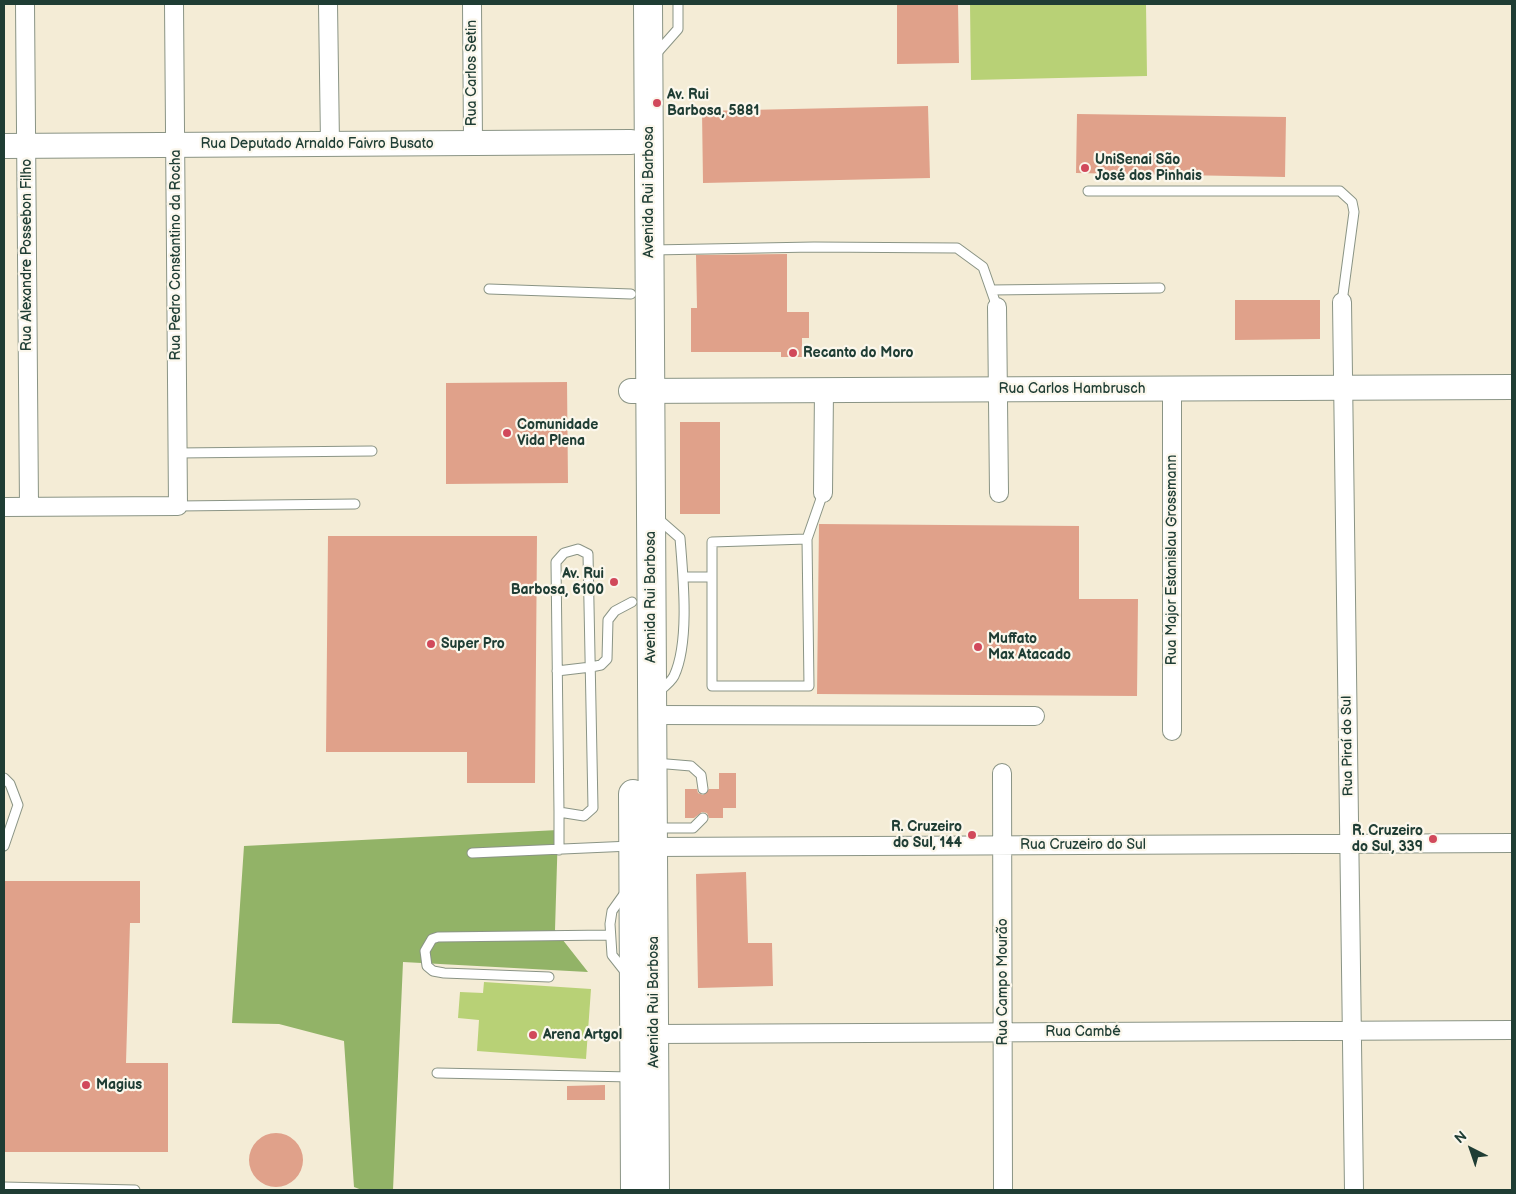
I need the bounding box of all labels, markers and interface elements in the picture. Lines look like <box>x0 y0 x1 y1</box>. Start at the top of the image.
street label: Rua Carlos Setin <box>464 20 480 126</box>
place label: Av. Rui Barbosa, 5881 <box>667 87 759 120</box>
marker: Av. Rui Barbosa, 5881 <box>651 97 663 109</box>
street label: Avenida Rui Barbosa <box>641 126 657 258</box>
street label: Rua Deputado Arnaldo Faivro Busato <box>200 136 434 152</box>
street label: Rua Pedro Constantino da Rocha <box>168 150 184 360</box>
place label: UniSenai São José dos Pinhais <box>1095 152 1202 184</box>
street label: Rua Alexandre Possebon Filho <box>19 159 35 351</box>
marker: UniSenai São José dos Pinhais <box>1079 162 1091 174</box>
place label: Recanto do Moro <box>803 345 914 361</box>
marker: Recanto do Moro <box>787 347 799 359</box>
street label: Rua Carlos Hambrusch <box>999 381 1145 397</box>
place label: Comunidade Vida Plena <box>517 417 598 450</box>
marker: Comunidade Vida Plena <box>501 427 513 439</box>
street label: Rua Major Estanislau Grossmann <box>1164 455 1180 665</box>
street label: Avenida Rui Barbosa <box>643 531 659 663</box>
place label: Av. Rui Barbosa, 6100 <box>511 566 604 598</box>
marker: Av. Rui Barbosa, 6100 <box>608 576 620 588</box>
place label: Muffato Max Atacado <box>988 631 1071 664</box>
place label: Super Pro <box>441 636 505 652</box>
marker: Super Pro <box>425 638 437 650</box>
marker: Muffato Max Atacado <box>972 641 984 653</box>
street label: Rua Piraí do Sul <box>1339 696 1357 796</box>
place label: R. Cruzeiro do Sul, 144 <box>891 819 962 852</box>
place label: R. Cruzeiro do Sul, 339 <box>1352 823 1423 856</box>
marker: R. Cruzeiro do Sul, 144 <box>966 829 978 841</box>
marker: R. Cruzeiro do Sul, 339 <box>1427 833 1439 845</box>
street label: Rua Cruzeiro do Sul <box>1020 837 1146 853</box>
street label: Rua Campo Mourão <box>995 918 1011 1046</box>
street label: Avenida Rui Barbosa <box>646 936 662 1068</box>
street label: Rua Cambé <box>1045 1024 1121 1040</box>
place label: Arena Artgol <box>543 1027 622 1043</box>
marker: Arena Artgol <box>527 1029 539 1041</box>
place label: Magius <box>96 1077 142 1093</box>
marker: Magius <box>80 1079 92 1091</box>
north arrow <box>1446 1124 1496 1174</box>
text: N <box>1451 1127 1470 1147</box>

